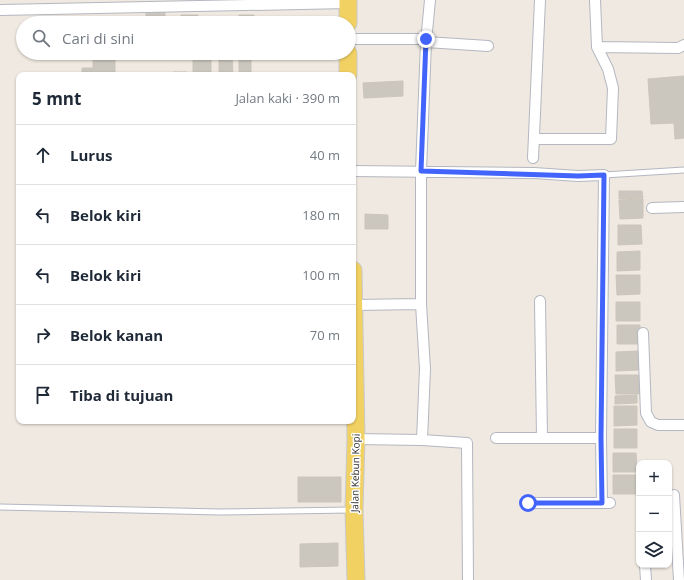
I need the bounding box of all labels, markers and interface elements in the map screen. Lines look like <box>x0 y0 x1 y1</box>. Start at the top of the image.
search box <box>16 16 356 60</box>
icon: search <box>30 27 52 49</box>
text: Cari di sini <box>62 28 134 48</box>
route end <box>417 30 435 48</box>
text: 5 mnt <box>32 87 81 110</box>
text: Jalan kaki · 390 m <box>235 89 340 107</box>
icon: ahead <box>32 144 54 166</box>
text: Lurus <box>70 145 112 165</box>
text: 40 m <box>310 146 340 164</box>
icon: left <box>32 204 54 226</box>
text: Belok kiri <box>70 205 141 225</box>
text: 180 m <box>302 206 340 224</box>
icon: left <box>32 264 54 286</box>
text: Belok kiri <box>70 265 141 285</box>
text: 100 m <box>302 266 340 284</box>
icon: right <box>32 324 54 346</box>
text: Belok kanan <box>70 325 163 345</box>
text: 70 m <box>310 326 340 344</box>
icon: arrive <box>32 384 54 406</box>
text: Tiba di tujuan <box>70 385 173 405</box>
street label: Jalan Kebun Kopi <box>347 434 363 513</box>
map controls <box>636 460 672 568</box>
button: + <box>636 460 672 496</box>
route start <box>519 494 537 512</box>
button: − <box>636 496 672 532</box>
button: layers <box>636 532 672 568</box>

